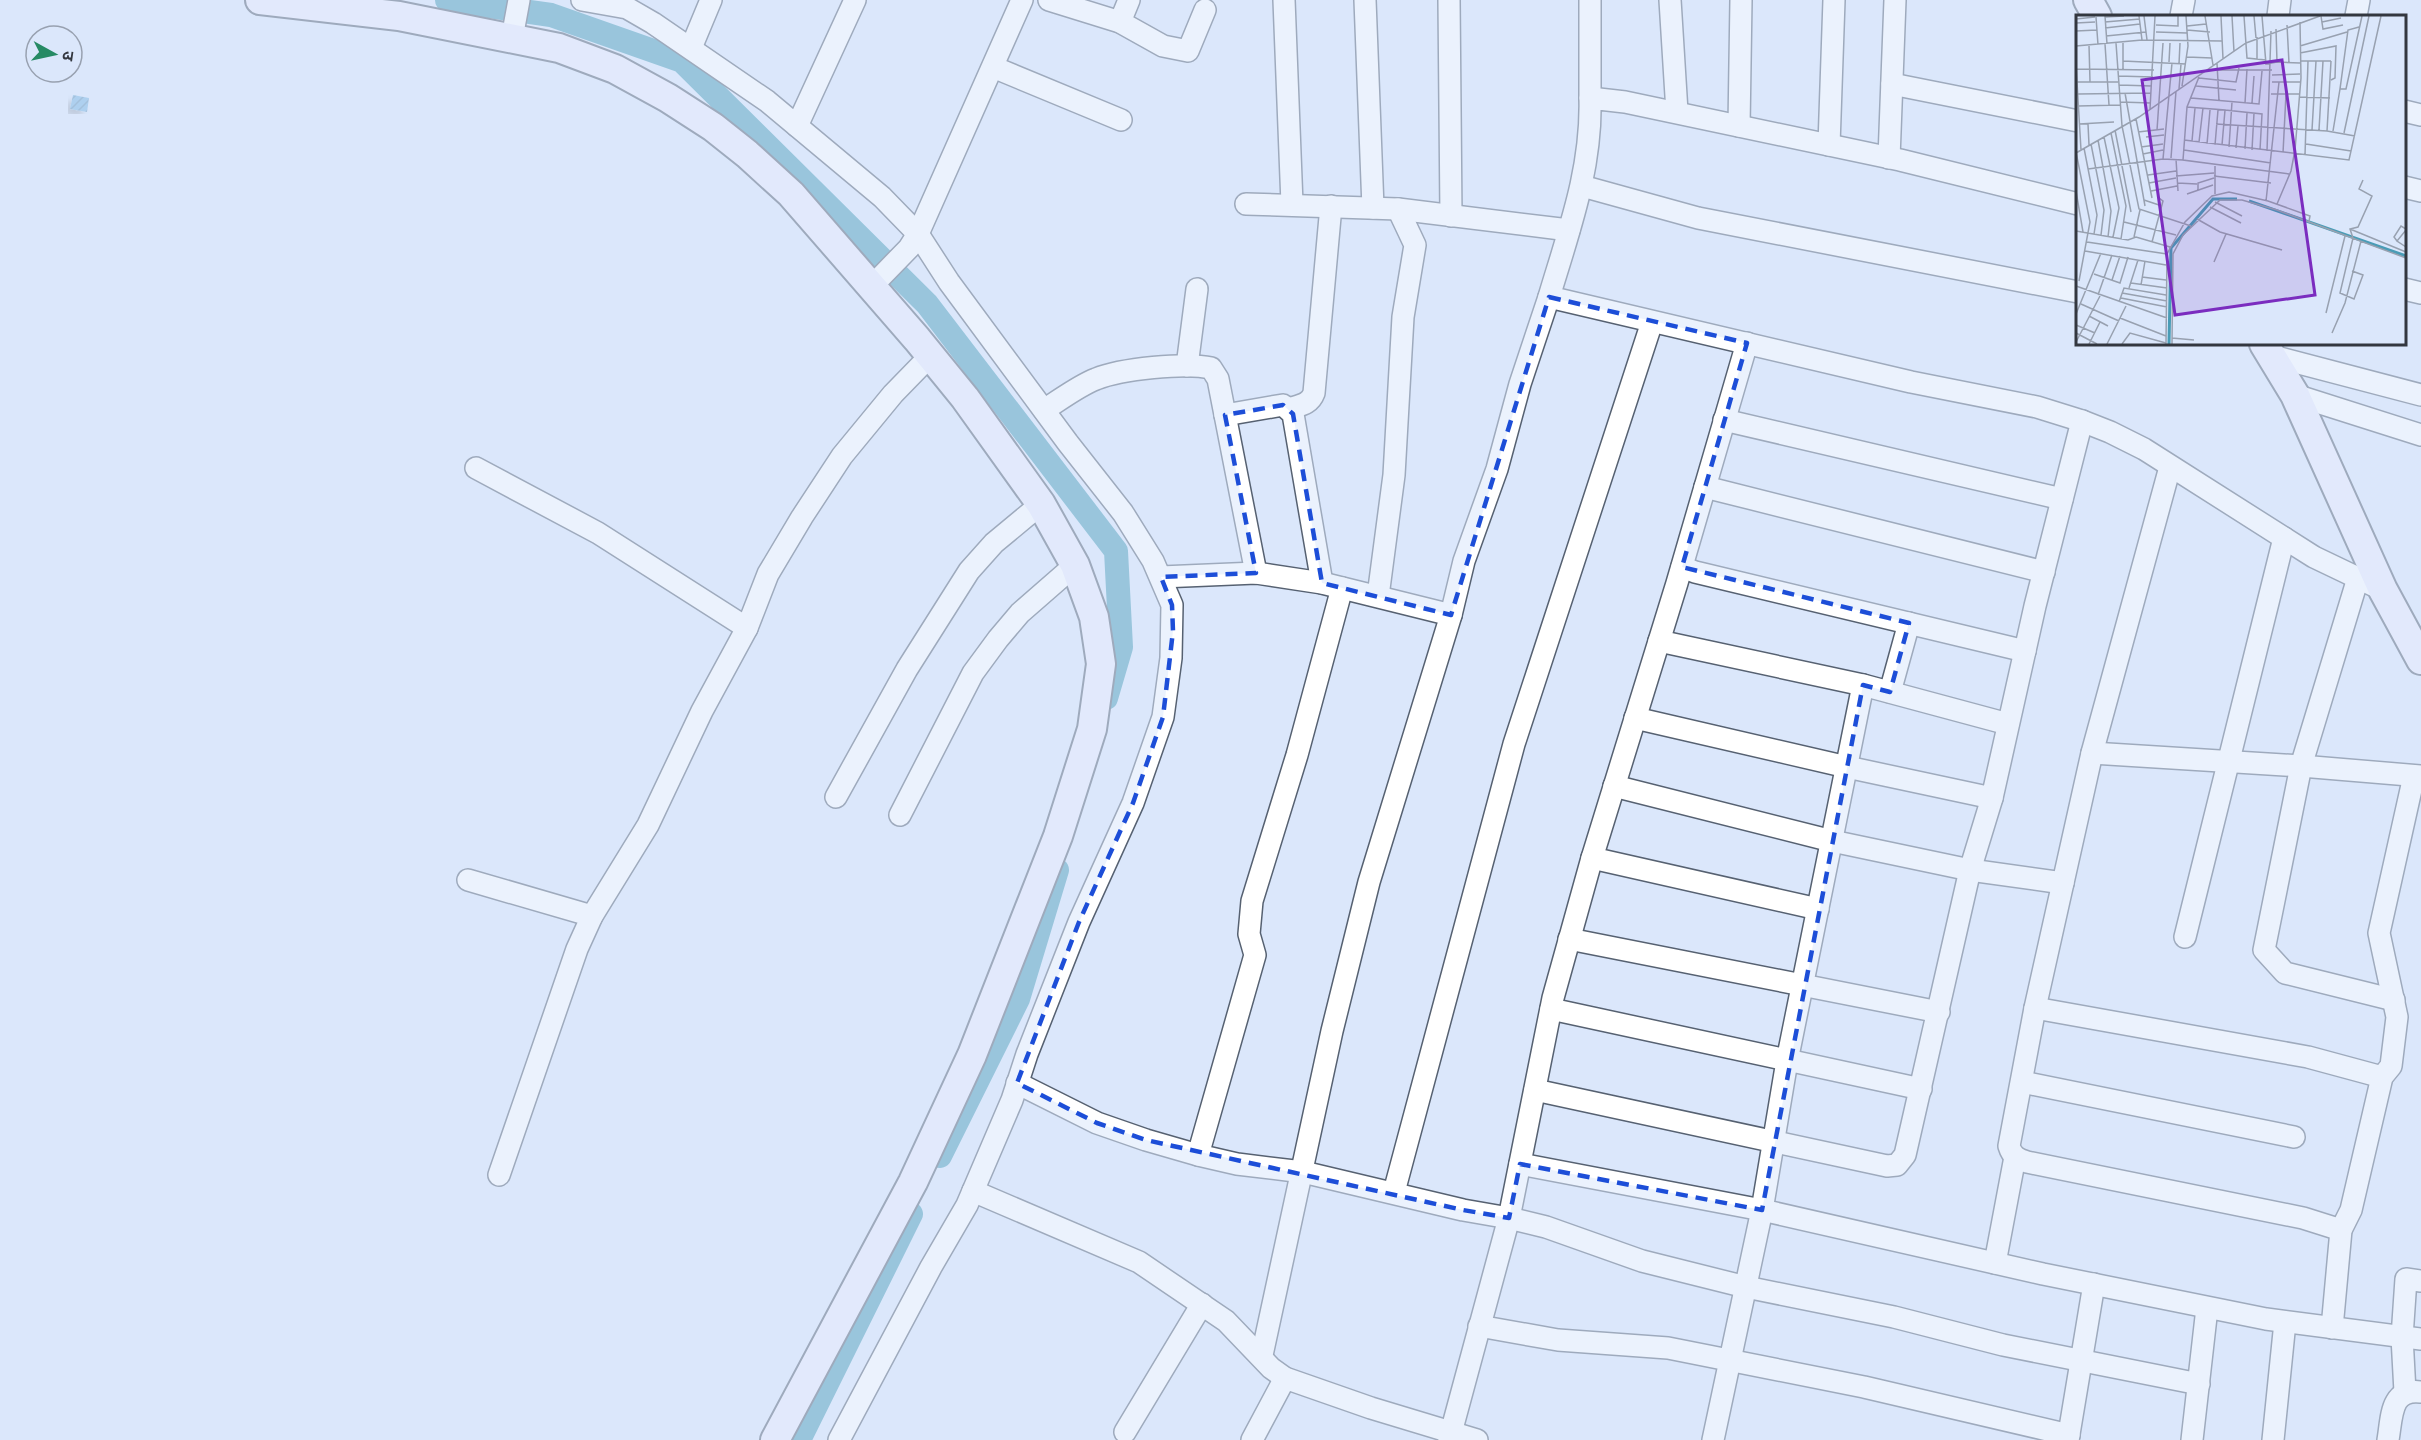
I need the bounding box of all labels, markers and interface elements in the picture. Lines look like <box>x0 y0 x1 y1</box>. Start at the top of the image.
inset map <box>2076 15 2406 345</box>
north arrow <box>24 24 84 84</box>
text: उ <box>56 50 77 62</box>

